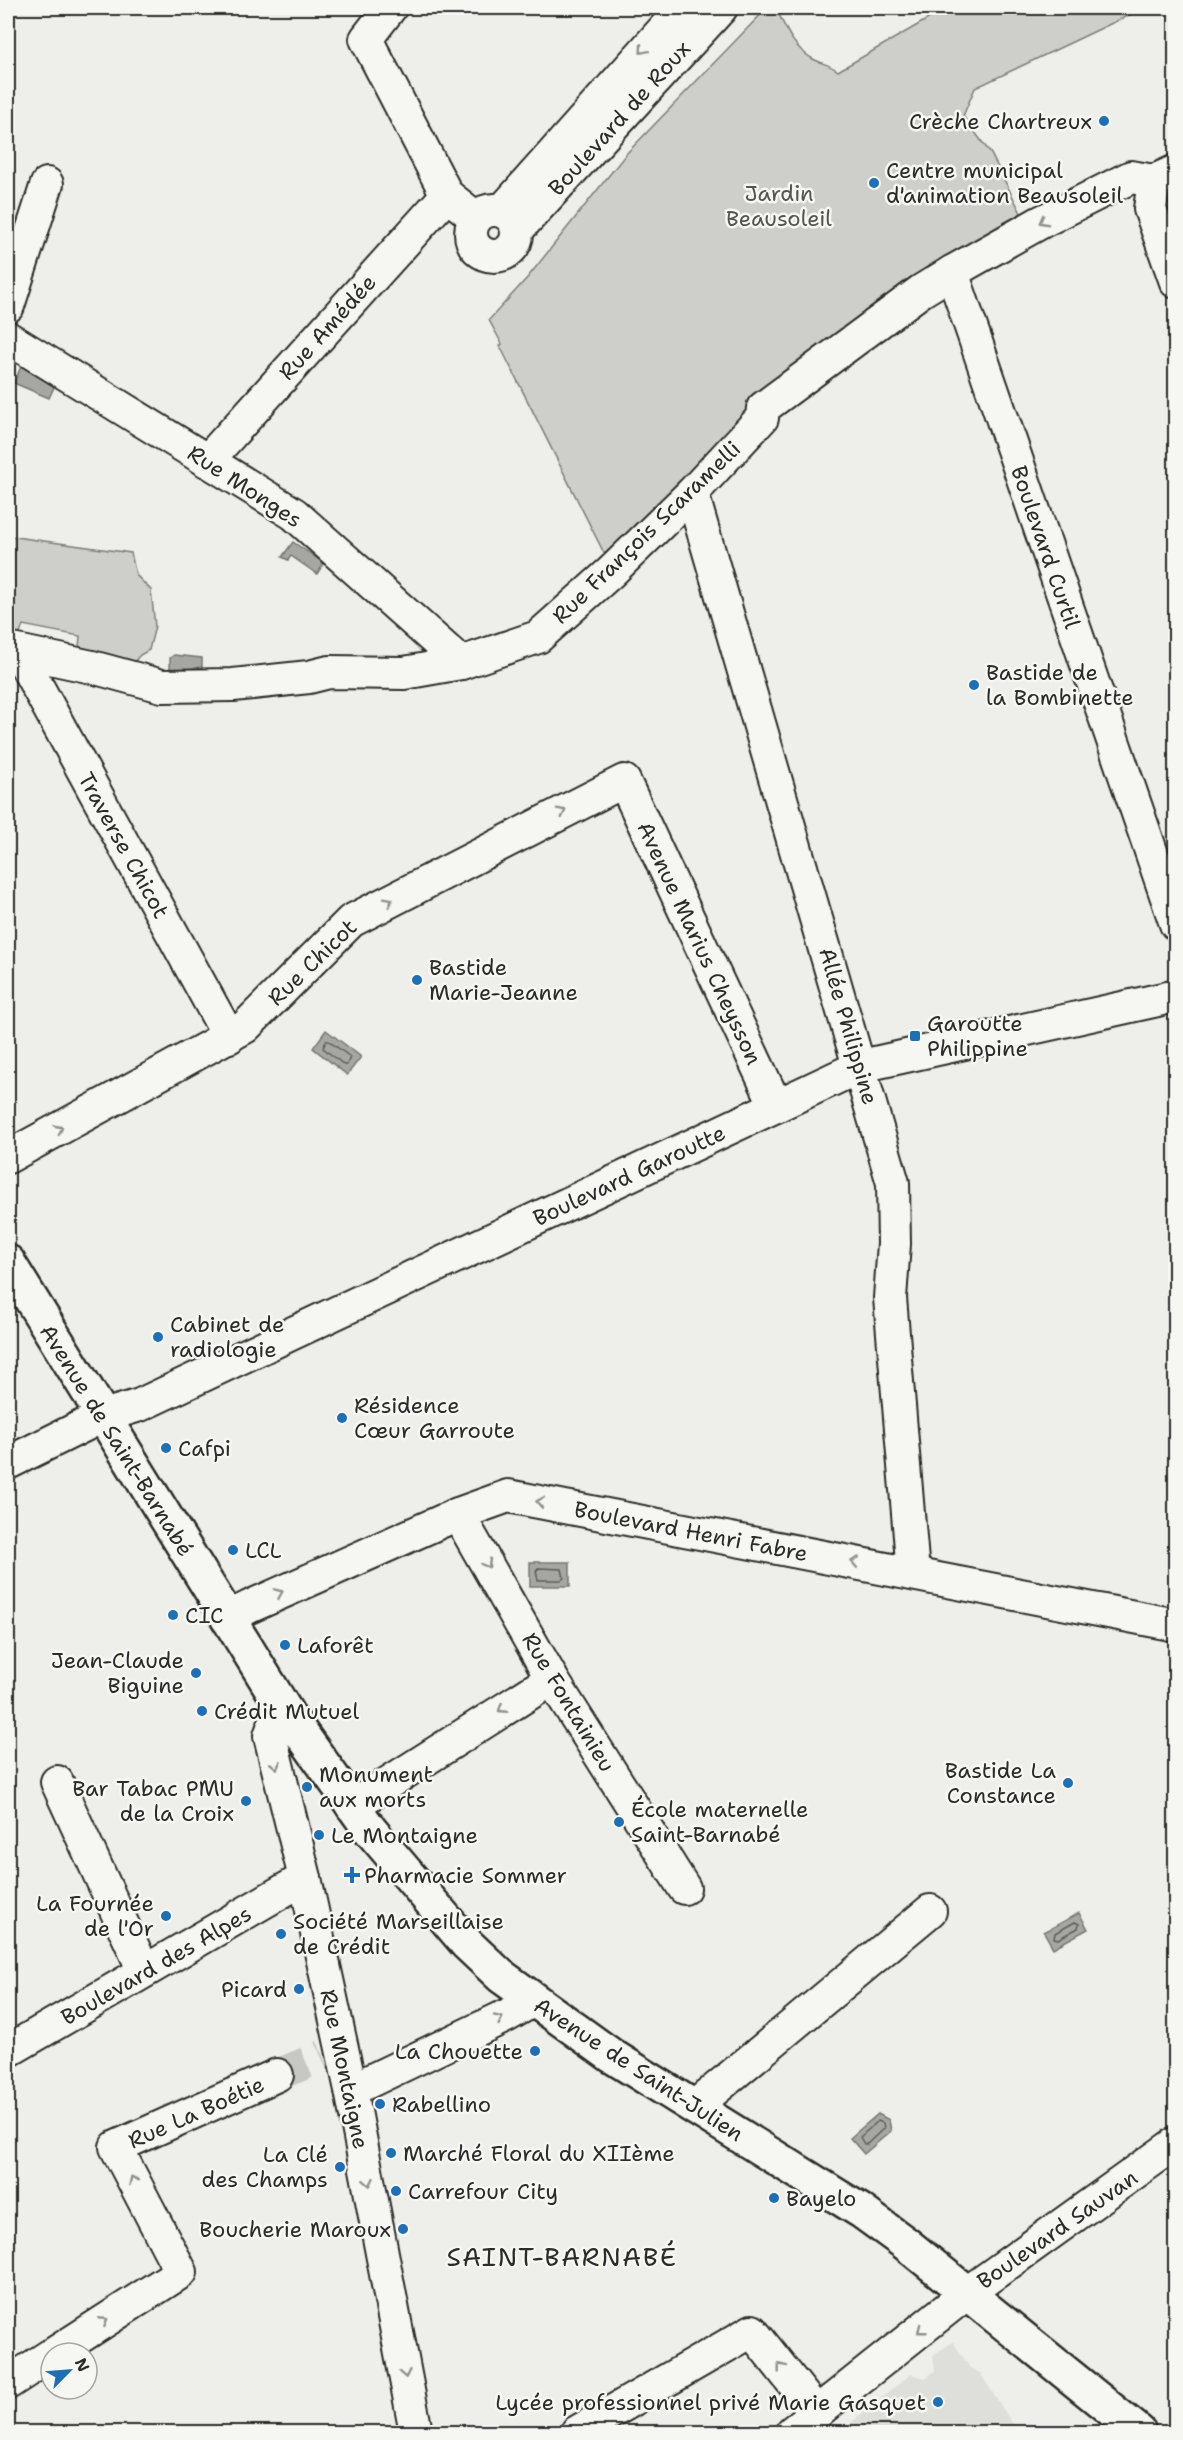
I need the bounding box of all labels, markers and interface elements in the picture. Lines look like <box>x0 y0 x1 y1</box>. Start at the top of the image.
street label: Boulevard de Roux <box>542 35 697 202</box>
one-way arrow <box>639 43 650 54</box>
place label: Crèche Chartreux <box>909 107 1092 136</box>
marker: Crèche Chartreux <box>1097 114 1111 128</box>
place label: Centre municipal d'animation Beausoleil <box>886 156 1124 210</box>
marker: Centre municipal d'animation Beausoleil <box>867 176 881 190</box>
park label: Jardin Beausoleil <box>726 179 832 233</box>
one-way arrow <box>1039 214 1049 225</box>
street label: Rue Amédée <box>272 268 382 386</box>
street label: Rue François Scaramelli <box>546 435 747 630</box>
street label: Rue Monges <box>182 439 308 534</box>
street label: Boulevard Curtil <box>1004 462 1087 633</box>
place label: Bastide de la Bombinette <box>986 658 1134 712</box>
marker: Bastide de la Bombinette <box>967 678 981 692</box>
street label: Traverse Chicot <box>71 767 176 923</box>
one-way arrow <box>556 808 567 819</box>
street label: Avenue Marius Cheysson <box>630 817 769 1069</box>
one-way arrow <box>382 897 393 908</box>
street label: Rue Chicot <box>262 913 363 1012</box>
street label: Allée Philippine <box>812 944 885 1108</box>
place label: Bastide Marie-Jeanne <box>429 953 578 1007</box>
marker: Bastide Marie-Jeanne <box>410 973 424 987</box>
place label: Garoutte Philippine <box>927 1009 1028 1063</box>
marker: Garoutte Philippine <box>908 1029 922 1043</box>
street label: Boulevard Garoutte <box>528 1118 730 1233</box>
one-way arrow <box>53 1125 63 1136</box>
place label: Cabinet de radiologie <box>170 1310 284 1364</box>
street label: Avenue de Saint-Barnabé <box>33 1319 200 1562</box>
marker: Cabinet de radiologie <box>151 1330 165 1344</box>
place label: Résidence Cœur Garroute <box>354 1391 515 1445</box>
marker: Résidence Cœur Garroute <box>335 1411 349 1425</box>
place label: Cafpi <box>178 1434 231 1463</box>
marker: Cafpi <box>159 1441 173 1455</box>
street label: Boulevard Henri Fabre <box>572 1495 810 1568</box>
one-way arrow <box>535 1496 545 1509</box>
place label: LCL <box>245 1536 282 1565</box>
marker: LCL <box>226 1543 240 1557</box>
one-way arrow <box>850 1556 860 1569</box>
one-way arrow <box>480 1558 491 1569</box>
one-way arrow <box>273 1589 284 1601</box>
place label: CIC <box>185 1601 223 1630</box>
marker: CIC <box>166 1608 180 1622</box>
street label: Rue Fontainieu <box>516 1627 622 1777</box>
place label: Laforêt <box>297 1631 374 1660</box>
marker: Laforêt <box>278 1638 292 1652</box>
place label: Jean-Claude Biguine <box>51 1646 184 1700</box>
marker: Jean-Claude Biguine <box>189 1666 203 1680</box>
place label: Crédit Mutuel <box>214 1697 360 1726</box>
one-way arrow <box>498 1702 509 1713</box>
marker: Crédit Mutuel <box>195 1704 209 1718</box>
place label: Bastide La Constance <box>945 1756 1056 1810</box>
one-way arrow <box>268 1760 281 1770</box>
place label: Monument aux morts <box>319 1760 433 1814</box>
place label: Bar Tabac PMU de la Croix <box>72 1774 234 1828</box>
marker: Bastide La Constance <box>1061 1776 1075 1790</box>
marker: Monument aux morts <box>300 1780 314 1794</box>
marker: Bar Tabac PMU de la Croix <box>239 1794 253 1808</box>
place label: École maternelle Saint-Barnabé <box>631 1795 809 1849</box>
marker: École maternelle Saint-Barnabé <box>612 1815 626 1829</box>
place label: Le Montaigne <box>331 1821 478 1850</box>
marker: Le Montaigne <box>312 1828 326 1842</box>
place label: Pharmacie Sommer <box>364 1861 567 1890</box>
marker: Pharmacie Sommer <box>345 1868 359 1882</box>
place label: La Fournée de l'Or <box>36 1889 154 1943</box>
street label: Boulevard des Alpes <box>56 1899 257 2032</box>
place label: Société Marseillaise de Crédit <box>293 1907 504 1961</box>
marker: La Fournée de l'Or <box>159 1909 173 1923</box>
marker: Société Marseillaise de Crédit <box>274 1927 288 1941</box>
place label: Picard <box>221 1975 287 2004</box>
marker: Picard <box>292 1982 306 1996</box>
street label: Rue Montaigne <box>313 1987 376 2152</box>
street label: Avenue de Saint-Julien <box>528 1991 749 2148</box>
one-way arrow <box>492 2015 503 2027</box>
place label: La Chouette <box>395 2037 523 2066</box>
marker: La Chouette <box>528 2044 542 2058</box>
street label: Rue La Boétie <box>124 2070 269 2155</box>
place label: Rabellino <box>392 2090 491 2119</box>
marker: Rabellino <box>373 2097 387 2111</box>
place label: Marché Floral du XIIème <box>403 2139 675 2168</box>
place label: La Clé des Champs <box>201 2140 328 2194</box>
marker: Marché Floral du XIIème <box>384 2146 398 2160</box>
marker: La Clé des Champs <box>333 2160 347 2174</box>
street label: Boulevard Sauvan <box>971 2163 1143 2296</box>
one-way arrow <box>129 2176 140 2186</box>
one-way arrow <box>362 2177 375 2187</box>
place label: Carrefour City <box>408 2177 558 2206</box>
marker: Carrefour City <box>389 2184 403 2198</box>
place label: Bayelo <box>786 2184 856 2213</box>
marker: Bayelo <box>767 2191 781 2205</box>
place label: Boucherie Maroux <box>199 2215 391 2244</box>
marker: Boucherie Maroux <box>396 2222 410 2236</box>
district label: SAINT-BARNABÉ <box>447 2239 677 2274</box>
one-way arrow <box>98 2317 108 2329</box>
one-way arrow <box>917 2322 928 2333</box>
north arrow <box>39 2341 99 2401</box>
text: N <box>70 2355 94 2375</box>
one-way arrow <box>777 2363 788 2374</box>
one-way arrow <box>398 2369 411 2379</box>
place label: Lycée professionnel privé Marie Gasquet <box>495 2388 926 2417</box>
marker: Lycée professionnel privé Marie Gasquet <box>931 2395 945 2409</box>

